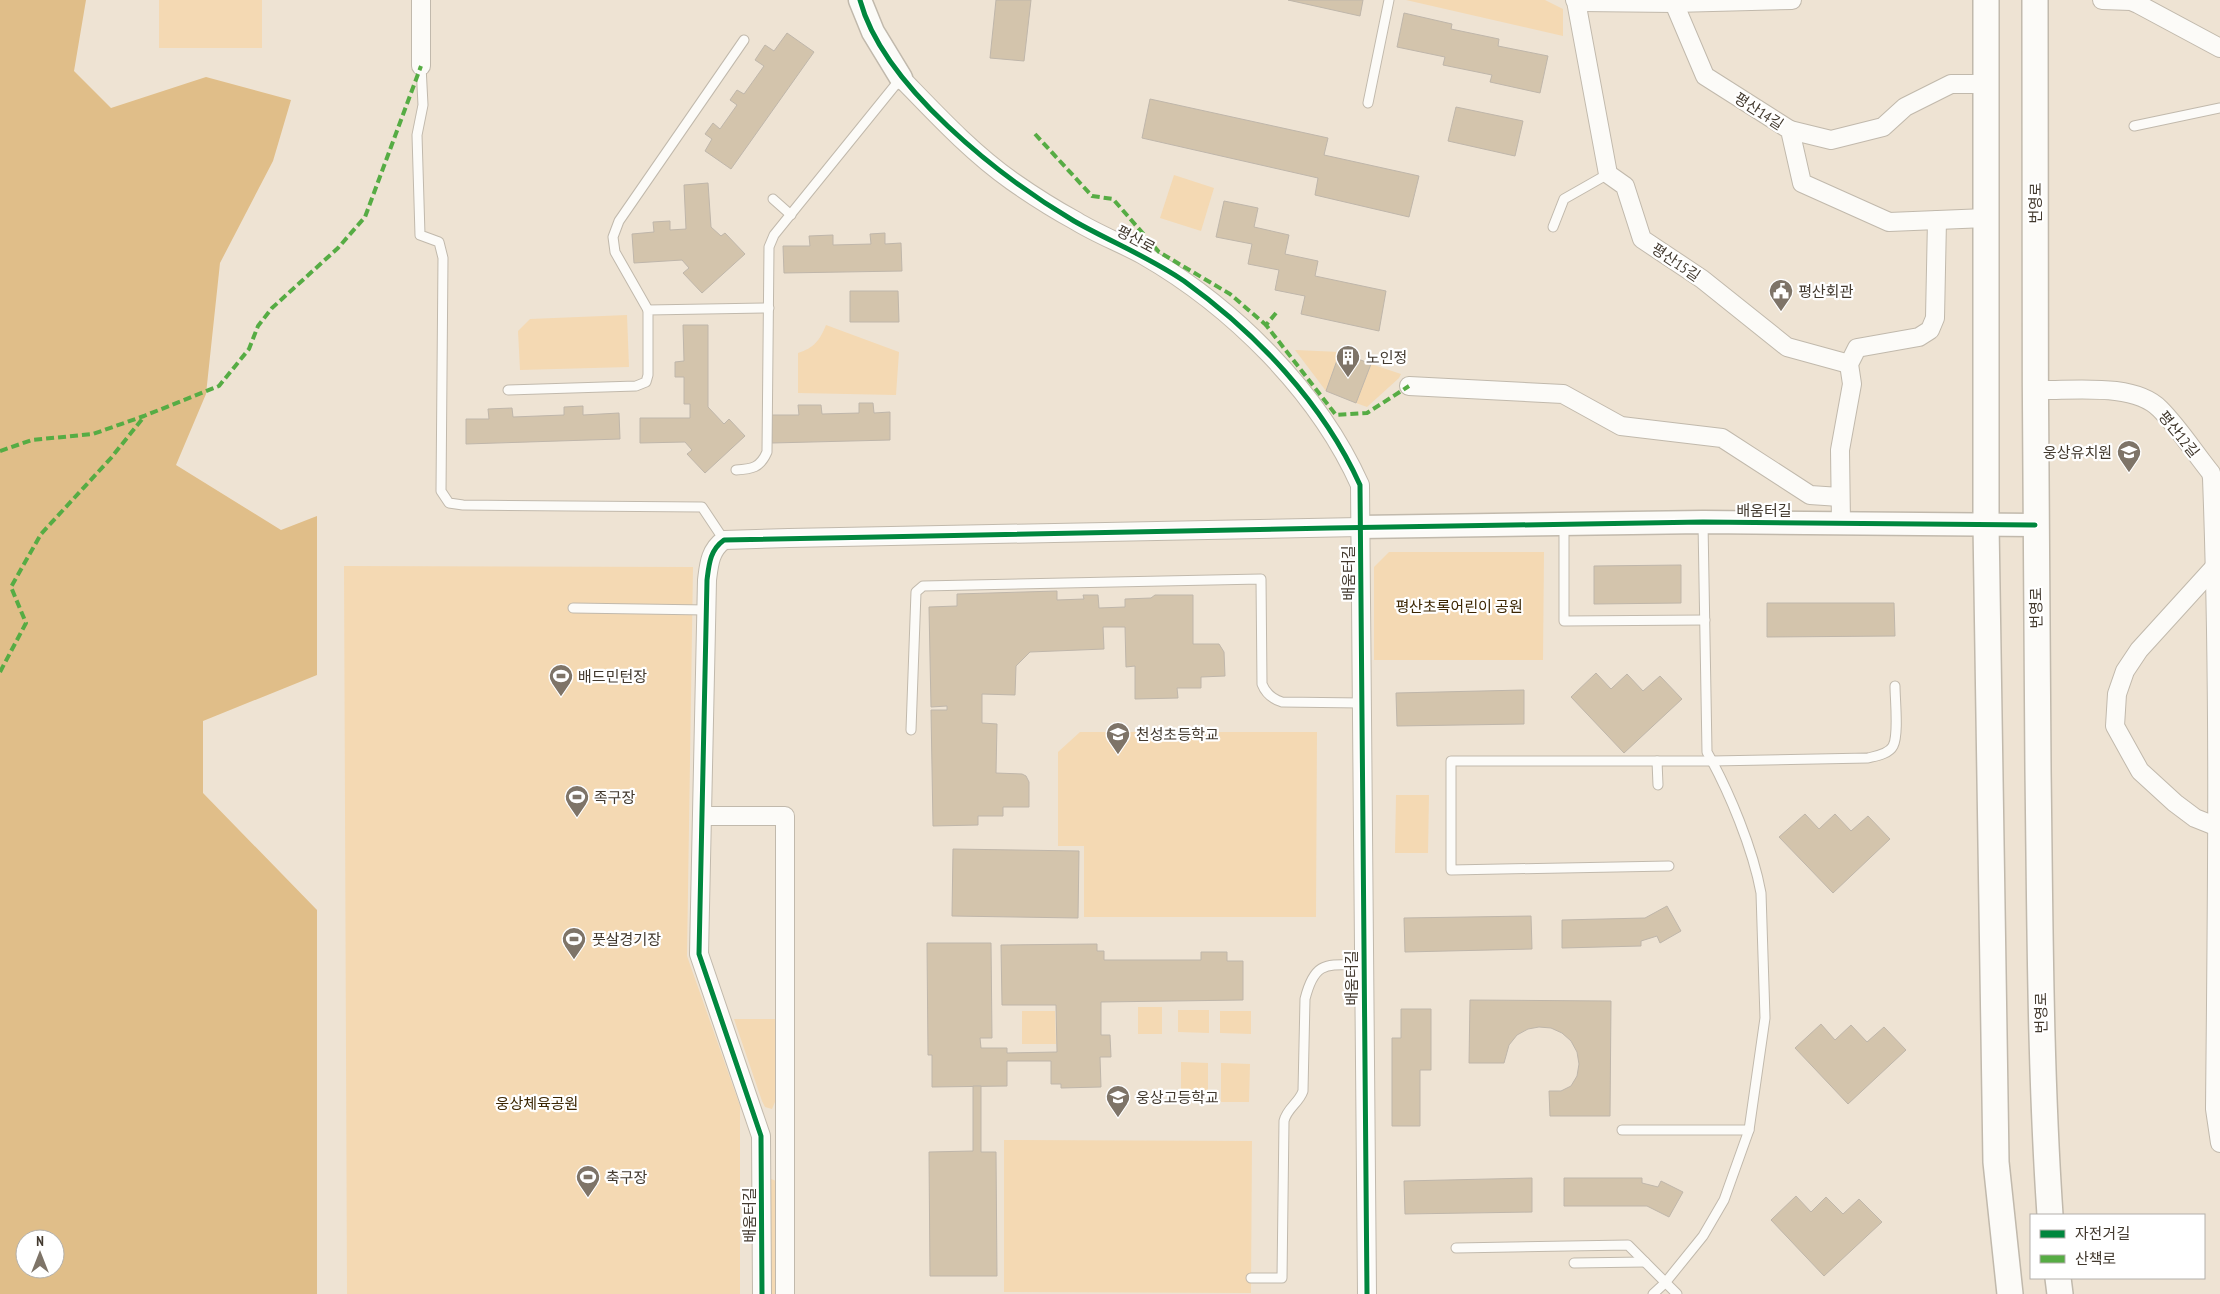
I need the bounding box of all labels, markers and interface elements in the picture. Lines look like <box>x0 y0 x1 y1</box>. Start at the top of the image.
street label: 평산14길 <box>1731 88 1787 134</box>
street label: 번영로 <box>2026 182 2045 224</box>
street label: 평산로 <box>1113 221 1159 257</box>
street label: 평산15길 <box>1648 239 1704 285</box>
public building icon: 평산회관 <box>1768 278 1794 312</box>
place label: 평산회관 <box>1798 282 1853 301</box>
building icon: 노인정 <box>1335 344 1361 378</box>
place label: 노인정 <box>1366 348 1407 367</box>
street label: 평산12길 <box>2154 407 2204 461</box>
school or university icon: 웅상유치원 <box>2116 439 2142 473</box>
place label: 웅상유치원 <box>2043 443 2112 462</box>
street label: 배움터길 <box>1736 501 1792 520</box>
street label: 배움터길 <box>1339 545 1358 601</box>
street label: 번영로 <box>2026 587 2046 629</box>
park label: 평산초록어린이 공원 <box>1395 597 1523 616</box>
sports icon: 배드민턴장 <box>548 663 574 697</box>
place label: 배드민턴장 <box>578 667 647 686</box>
school or university icon: 천성초등학교 <box>1105 721 1131 755</box>
place label: 천성초등학교 <box>1136 725 1219 744</box>
sports icon: 족구장 <box>564 784 590 818</box>
place label: 족구장 <box>594 788 636 807</box>
sports icon: 풋살경기장 <box>561 926 587 960</box>
place label: 풋살경기장 <box>592 930 661 949</box>
street label: 배움터길 <box>1342 950 1361 1006</box>
street label: 번영로 <box>2031 992 2051 1034</box>
school or university icon: 웅상고등학교 <box>1105 1084 1131 1118</box>
place label: 웅상고등학교 <box>1136 1088 1219 1107</box>
park label: 웅상체육공원 <box>496 1094 578 1113</box>
sports icon: 축구장 <box>575 1164 601 1198</box>
place label: 축구장 <box>606 1168 648 1187</box>
street label: 배움터길 <box>740 1187 759 1243</box>
legend <box>2030 1214 2205 1279</box>
text: 자전거길 <box>2075 1224 2130 1243</box>
north arrow <box>15 1229 65 1279</box>
text: N <box>36 1232 44 1250</box>
text: 산책로 <box>2075 1249 2116 1268</box>

